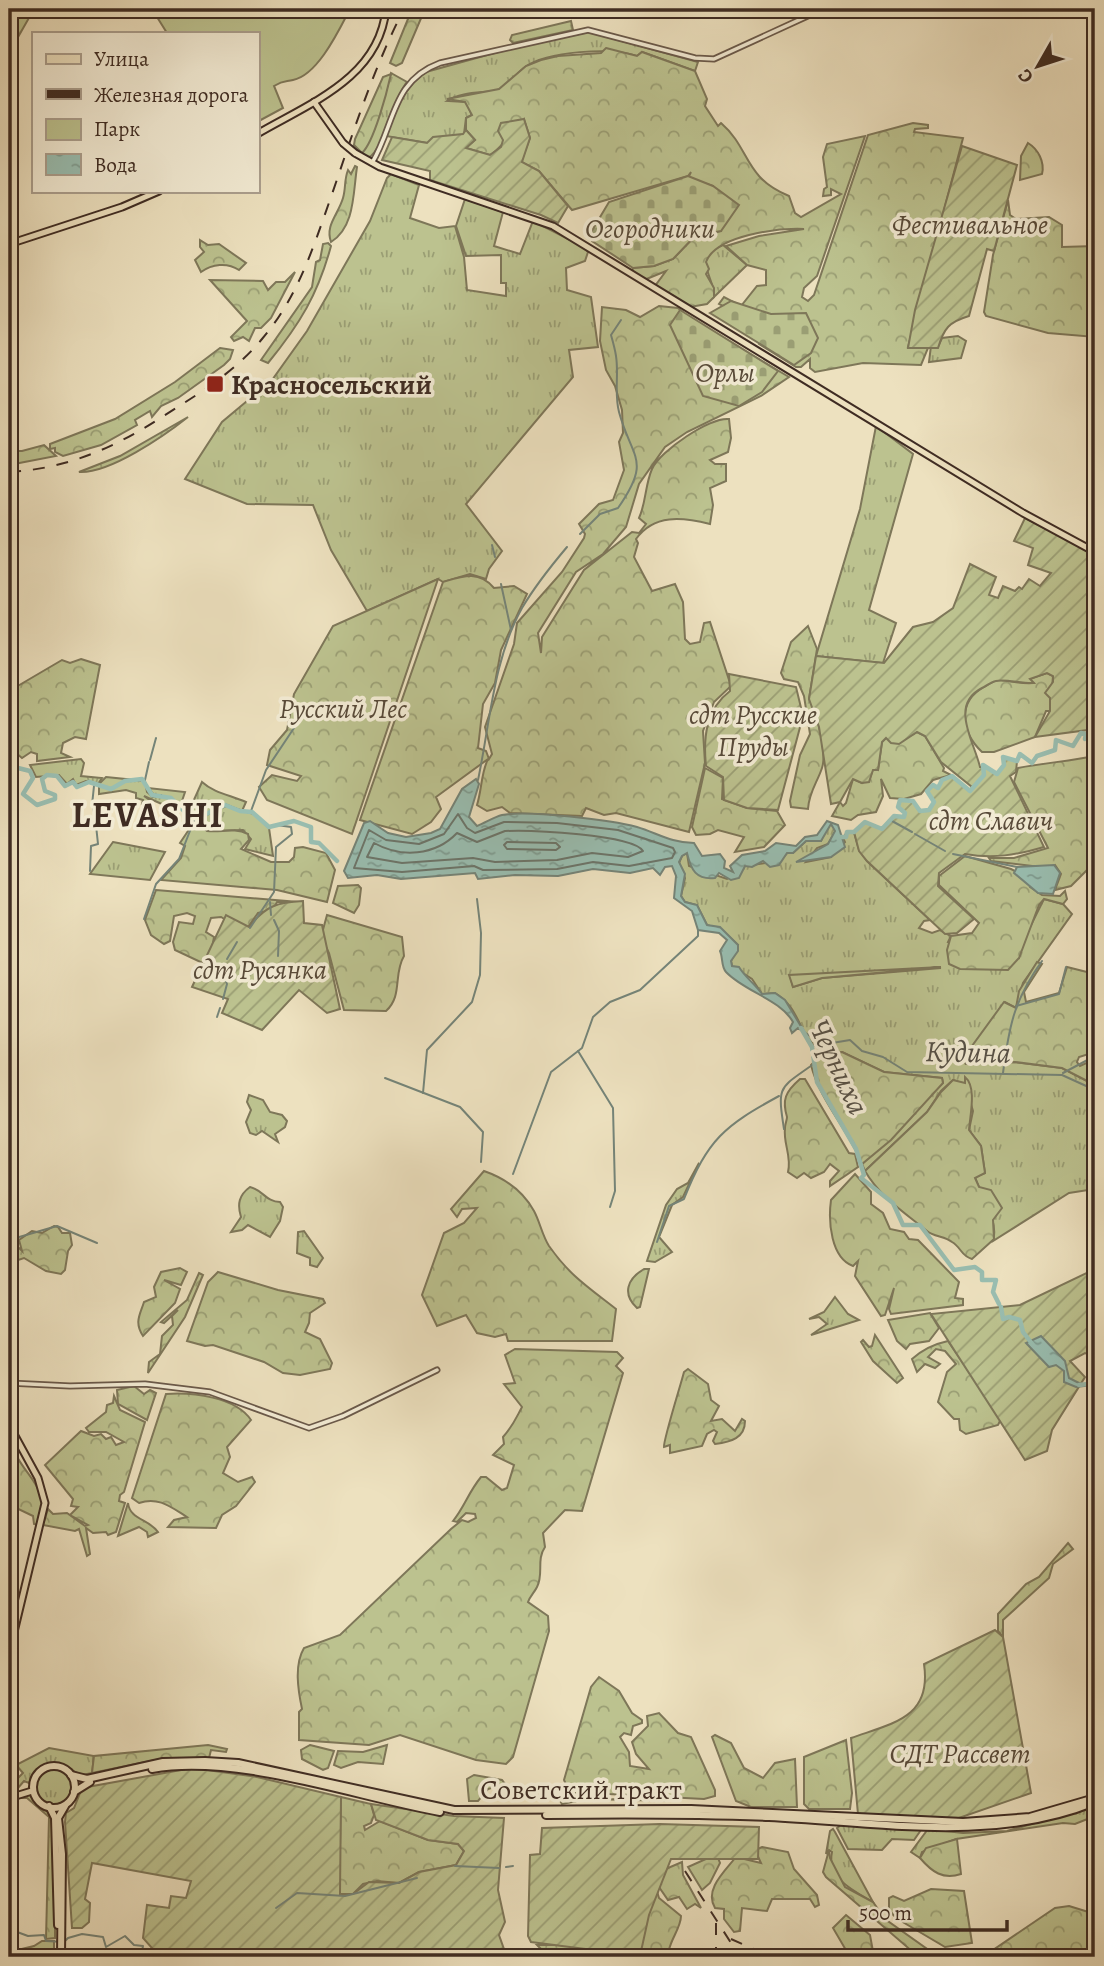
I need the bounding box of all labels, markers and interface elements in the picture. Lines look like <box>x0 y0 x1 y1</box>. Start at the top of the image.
legend <box>32 32 259 192</box>
north arrow <box>1002 32 1072 102</box>
text: Улица <box>94 45 149 73</box>
text: С <box>1012 63 1039 89</box>
text: Железная дорога <box>94 81 249 109</box>
text: Парк <box>94 115 140 143</box>
text: Вода <box>94 151 137 179</box>
park label: Фестивальное <box>892 206 1048 244</box>
park label: Огородники <box>585 210 715 248</box>
park label: Орлы <box>695 354 755 392</box>
place label: Красносельский <box>231 366 432 404</box>
marker: Красносельский <box>205 374 225 394</box>
park label: Русский Лес <box>279 690 407 728</box>
park label: сдт Русские Пруды <box>689 696 817 766</box>
district label: LEVASHI <box>72 791 224 839</box>
park label: сдт Славич <box>929 802 1053 840</box>
park label: сдт Русянка <box>193 951 327 989</box>
water label: Черниха <box>800 1013 878 1121</box>
water label: Кудина <box>925 1031 1011 1073</box>
park label: СДТ Рассвет <box>890 1735 1030 1773</box>
street label: Советский тракт <box>480 1771 682 1809</box>
scale bar <box>848 1889 1008 1933</box>
text: 500 m <box>859 1899 912 1927</box>

